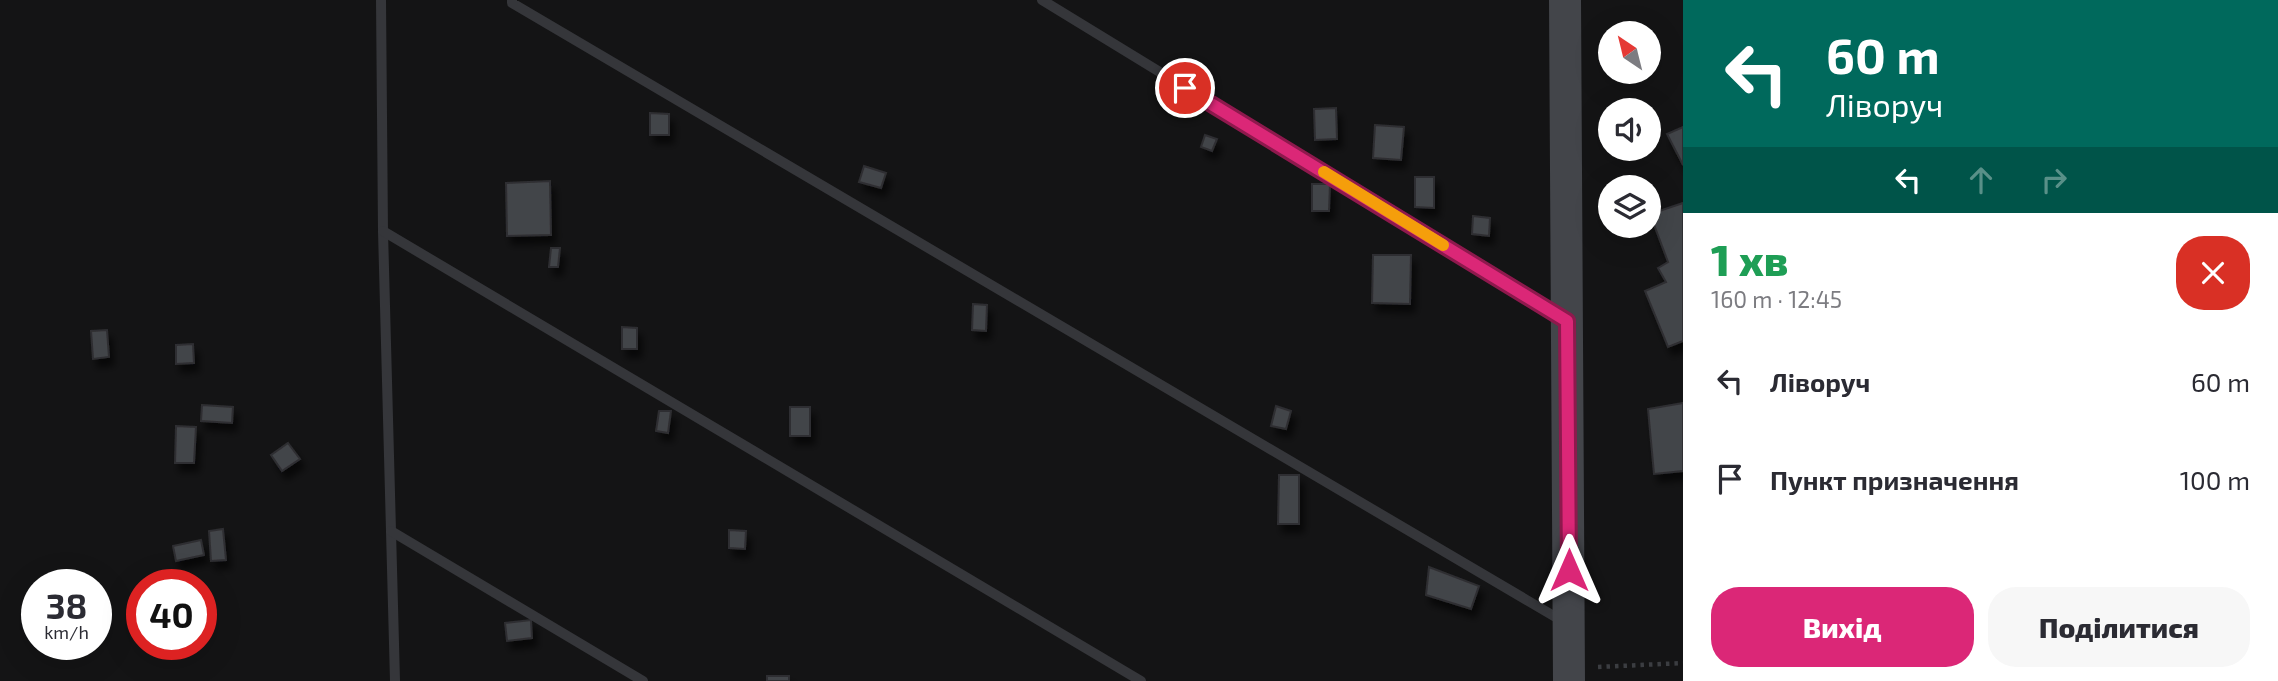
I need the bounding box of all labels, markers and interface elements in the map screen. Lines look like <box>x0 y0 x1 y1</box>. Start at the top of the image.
north arrow <box>1598 21 1661 84</box>
map controls <box>1598 21 1661 238</box>
text: 60 m <box>1826 25 1940 84</box>
icon: left <box>1711 28 1802 119</box>
pin <box>1155 58 1215 118</box>
icon: arrive <box>1166 69 1204 107</box>
text: Ліворуч <box>1826 85 1943 123</box>
button: sound <box>1598 98 1661 161</box>
icon: left <box>1889 161 1927 199</box>
icon: ahead <box>1962 161 2000 199</box>
icon: right <box>2035 161 2073 199</box>
button: layers <box>1598 175 1661 238</box>
text: 1 хв <box>1711 234 1788 284</box>
button: close <box>2176 236 2250 310</box>
text: 160 m · 12:45 <box>1711 285 1842 313</box>
icon: left <box>1711 362 1749 400</box>
text: Ліворуч <box>1770 366 1870 397</box>
text: 60 m <box>2191 366 2250 397</box>
icon: arrive <box>1711 460 1749 498</box>
text: Пункт призначення <box>1770 464 2019 495</box>
text: 100 m <box>2180 464 2250 495</box>
position arrow <box>1532 533 1606 607</box>
speed limit sign: 40 <box>126 569 217 660</box>
text: 38 <box>46 584 87 626</box>
button: Вихід <box>1711 587 1974 667</box>
button: Поділитися <box>1988 587 2250 667</box>
text: km/h <box>44 621 89 643</box>

